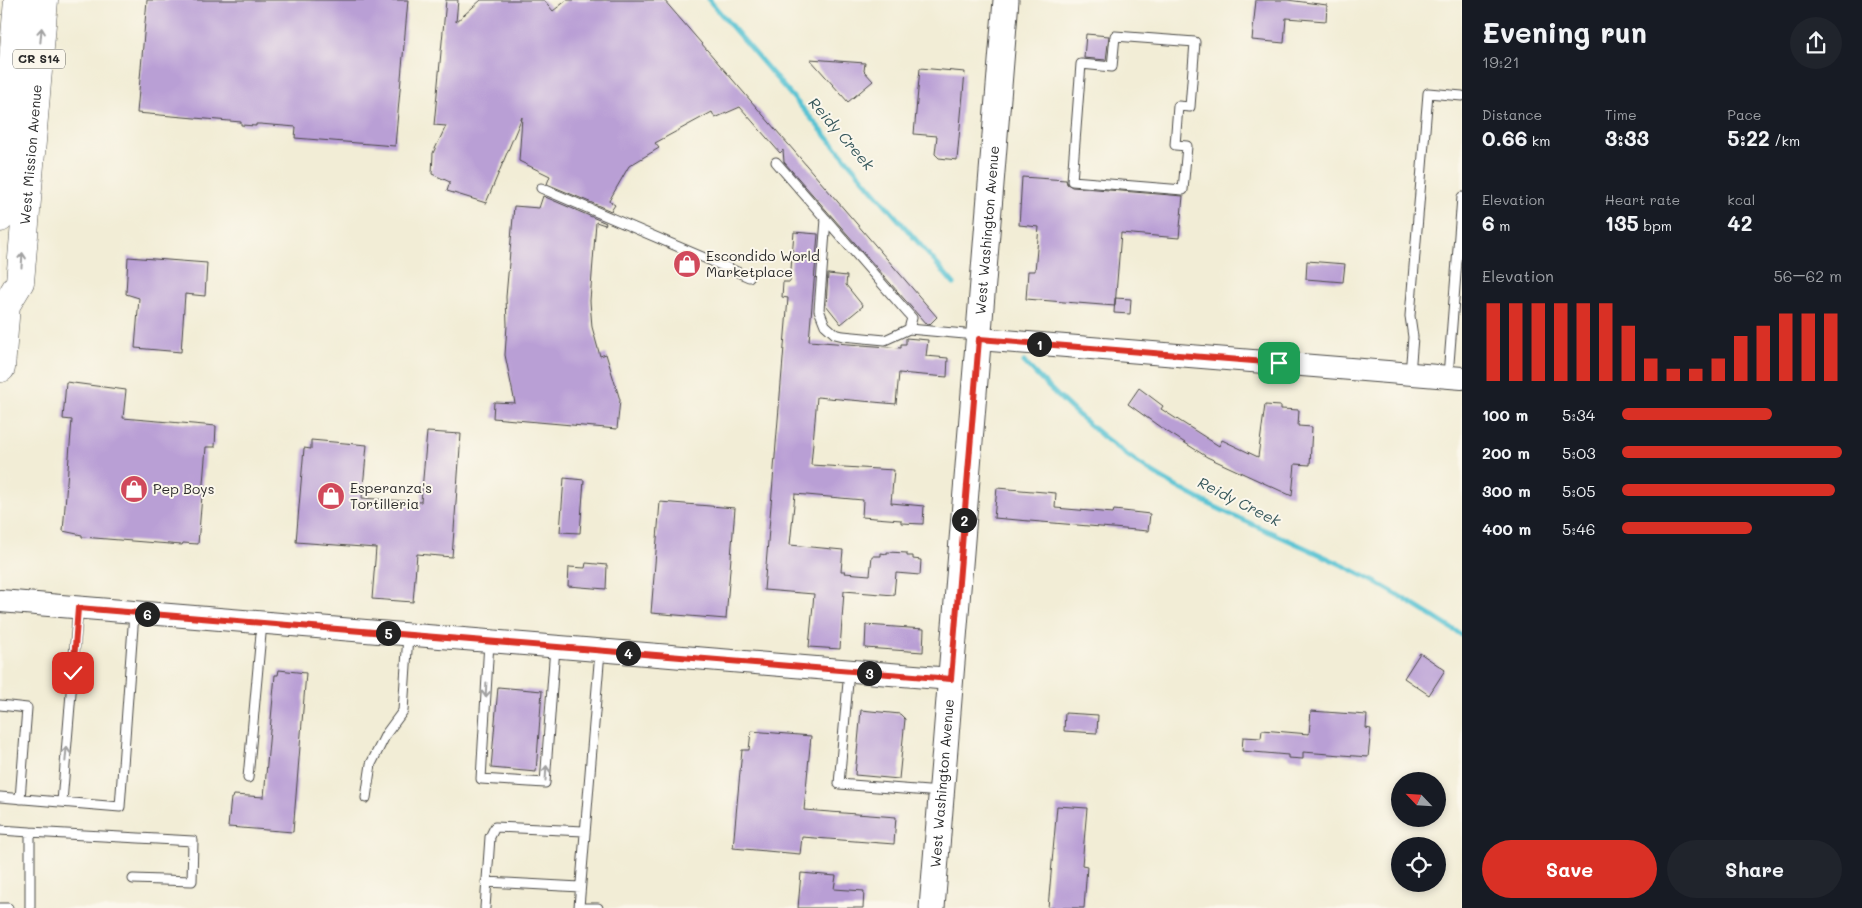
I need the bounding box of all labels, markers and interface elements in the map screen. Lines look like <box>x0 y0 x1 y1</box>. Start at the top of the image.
text: Evening run <box>1482 14 1647 50</box>
button: share <box>1790 17 1842 69</box>
one-way arrow <box>37 28 46 44</box>
road number: CR S14 <box>13 50 65 68</box>
text: 19:21 <box>1482 51 1520 72</box>
street label: West Mission Avenue <box>15 84 46 226</box>
water label: Reidy Creek <box>805 93 880 175</box>
text: Distance <box>1482 105 1542 124</box>
text: Time <box>1605 105 1637 124</box>
text: Pace <box>1727 105 1762 124</box>
text: 0.66 <box>1482 124 1527 151</box>
text: 3:33 <box>1605 124 1649 151</box>
text: 5:22 <box>1727 124 1770 151</box>
text: km <box>1527 131 1550 150</box>
text: /km <box>1770 131 1800 150</box>
street label: West Washington Avenue <box>970 145 1003 315</box>
text: Elevation <box>1482 190 1545 209</box>
text: Heart rate <box>1605 190 1680 209</box>
text: kcal <box>1727 190 1755 209</box>
text: 6 <box>1482 209 1495 236</box>
text: 135 <box>1605 209 1639 236</box>
text: 42 <box>1727 209 1752 236</box>
text: m <box>1495 216 1510 235</box>
text: bpm <box>1639 216 1672 235</box>
place label: Escondido World Marketplace <box>706 246 820 281</box>
shop icon: Escondido World Marketplace <box>672 249 702 279</box>
one-way arrow <box>17 253 27 269</box>
text: Elevation <box>1482 265 1554 286</box>
text: 56–62 m <box>1773 265 1842 286</box>
pin: 1 <box>1026 332 1052 356</box>
text: 1 <box>1036 335 1043 354</box>
pin <box>1258 342 1300 384</box>
icon: arrive <box>1265 349 1293 377</box>
text: 100 m <box>1482 404 1528 425</box>
text: 5:34 <box>1562 404 1595 425</box>
text: 200 m <box>1482 442 1530 463</box>
text: 5:03 <box>1562 442 1596 463</box>
water label: Reidy Creek <box>1195 472 1285 531</box>
shop icon: Pep Boys <box>119 474 149 504</box>
place label: Esperanza's Tortilleria <box>350 478 432 513</box>
place label: Pep Boys <box>153 479 214 498</box>
text: 300 m <box>1482 480 1531 501</box>
text: 5:05 <box>1562 480 1596 501</box>
shop icon: Esperanza's Tortilleria <box>316 481 346 511</box>
pin: 2 <box>952 508 976 532</box>
text: 2 <box>961 511 968 530</box>
text: 400 m <box>1482 518 1531 539</box>
text: 5:46 <box>1562 518 1595 539</box>
pin: 6 <box>134 602 160 626</box>
text: 6 <box>143 605 152 624</box>
pin: 5 <box>376 620 400 646</box>
text: 5 <box>384 624 393 643</box>
pin: 4 <box>616 640 640 666</box>
text: 4 <box>624 644 633 663</box>
pin <box>52 652 94 694</box>
icon: check <box>59 659 87 687</box>
pin: 3 <box>856 660 882 686</box>
text: 3 <box>865 664 874 683</box>
one-way arrow <box>481 682 491 698</box>
street label: West Washington Avenue <box>925 698 958 869</box>
one-way arrow <box>61 746 71 762</box>
one-way arrow <box>541 765 550 781</box>
north arrow <box>1391 772 1446 828</box>
map controls <box>1391 772 1446 892</box>
button: locate <box>1391 837 1446 892</box>
button: Save <box>1482 840 1657 898</box>
button: Share <box>1667 840 1842 898</box>

